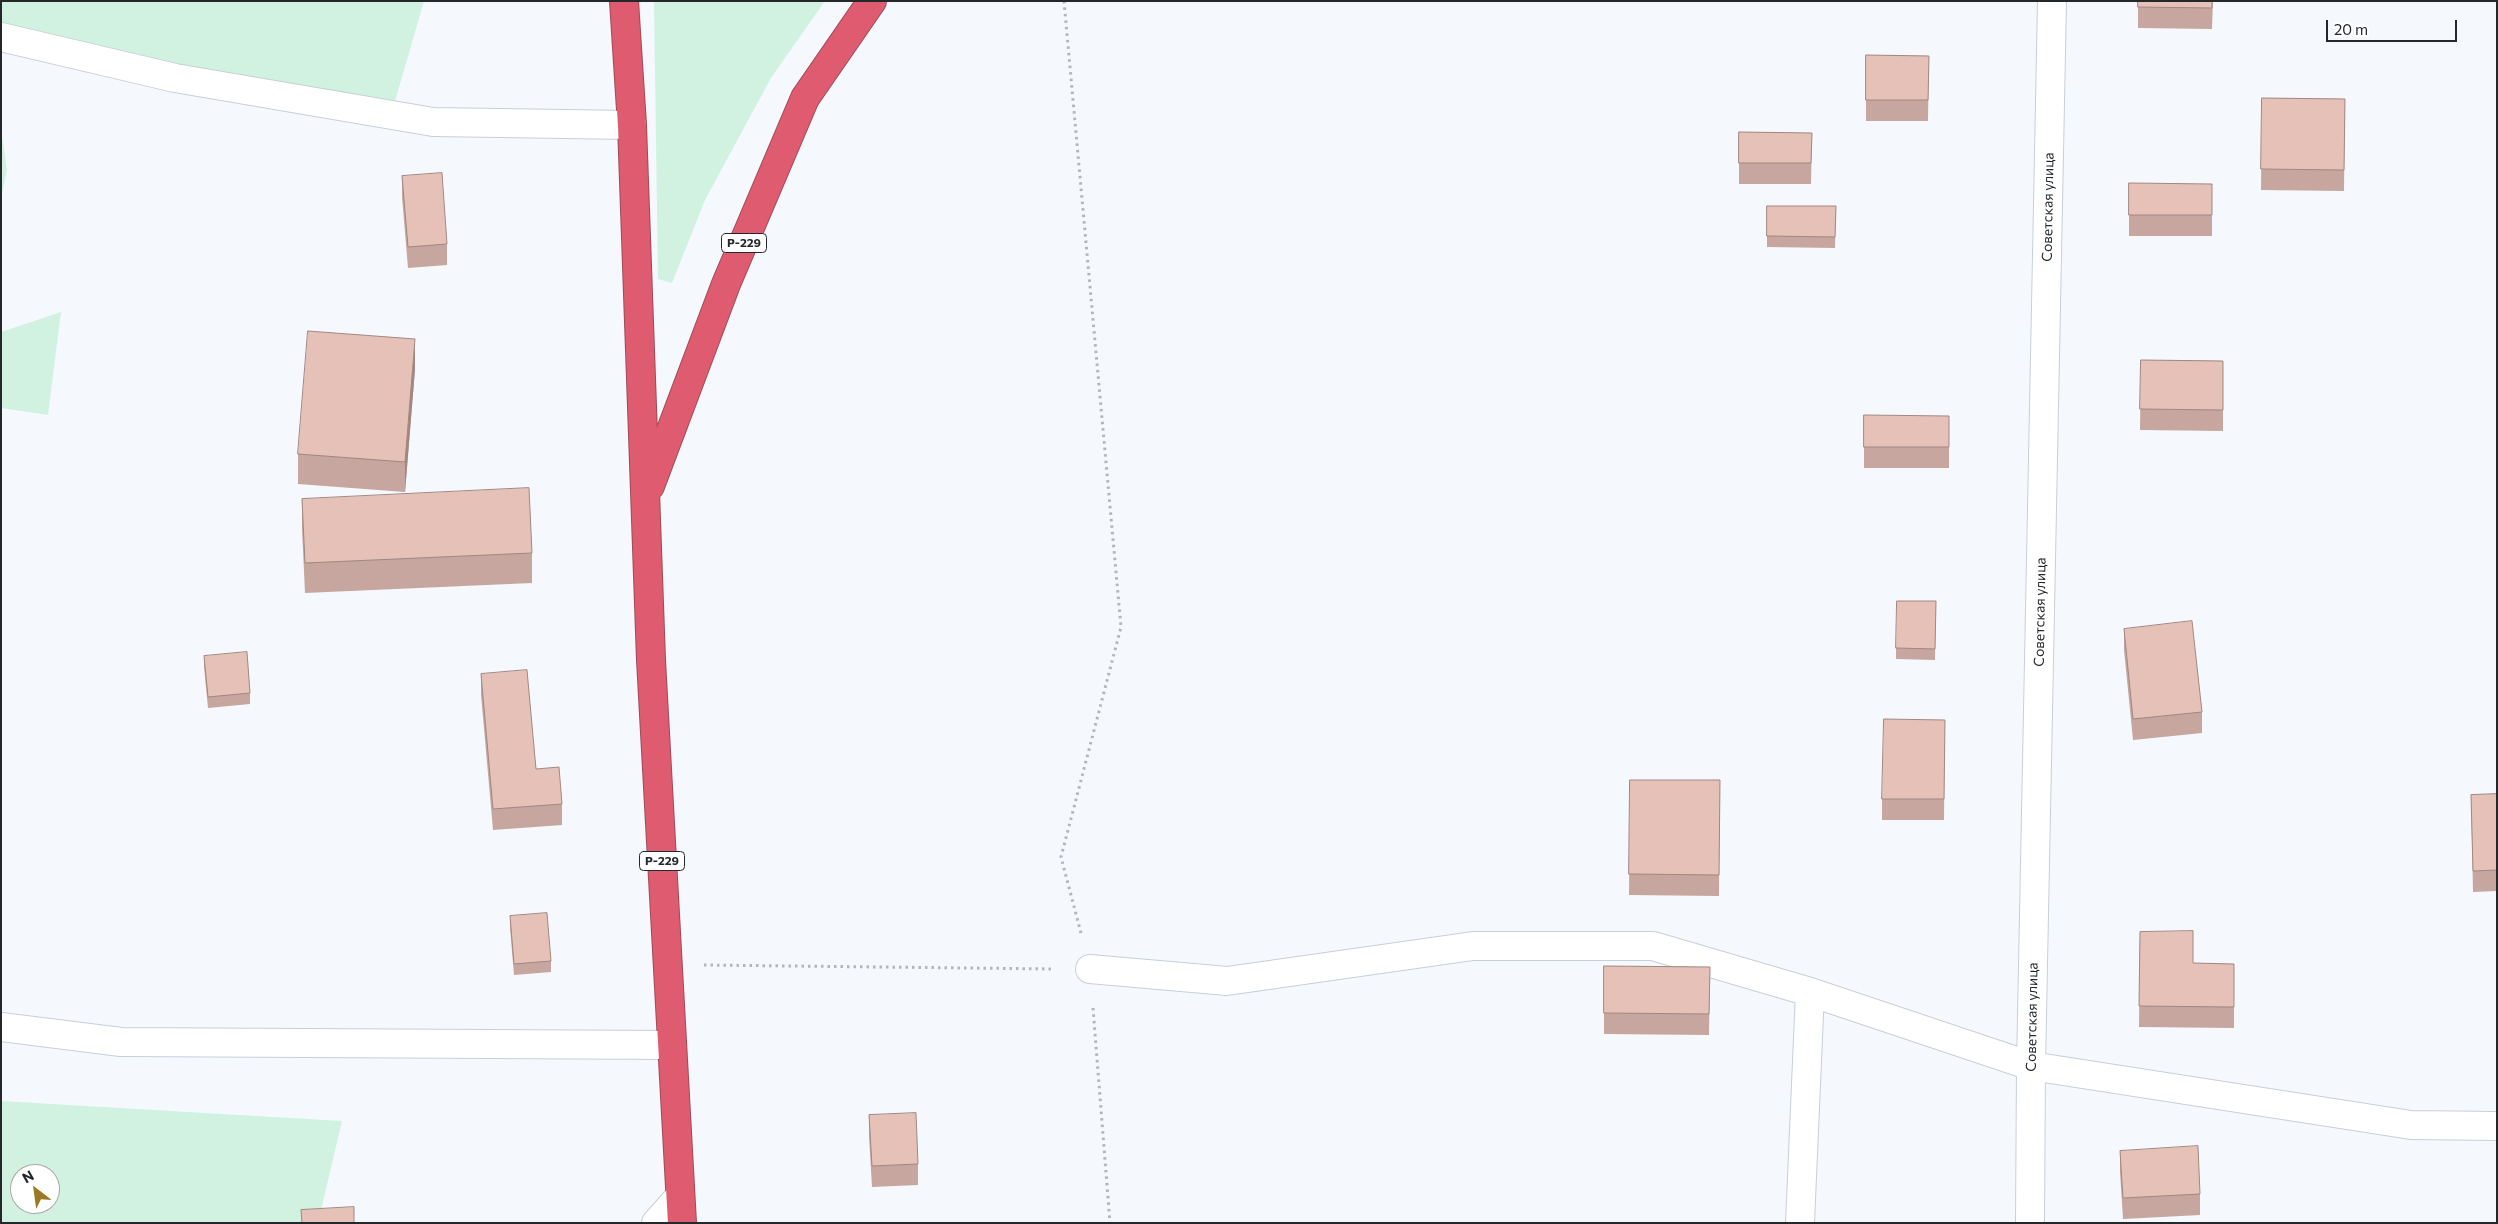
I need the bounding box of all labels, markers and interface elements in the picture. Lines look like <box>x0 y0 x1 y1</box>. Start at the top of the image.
scale bar <box>2328 10 2459 42</box>
text: 20 m <box>2334 20 2368 38</box>
street label: Советская улица <box>2039 152 2057 262</box>
road number: Р-229 <box>722 234 766 252</box>
street label: Советская улица <box>2031 557 2049 667</box>
road number: Р-229 <box>640 851 684 870</box>
street label: Советская улица <box>2023 962 2041 1072</box>
north arrow <box>10 1164 60 1214</box>
text: N <box>19 1166 37 1186</box>

